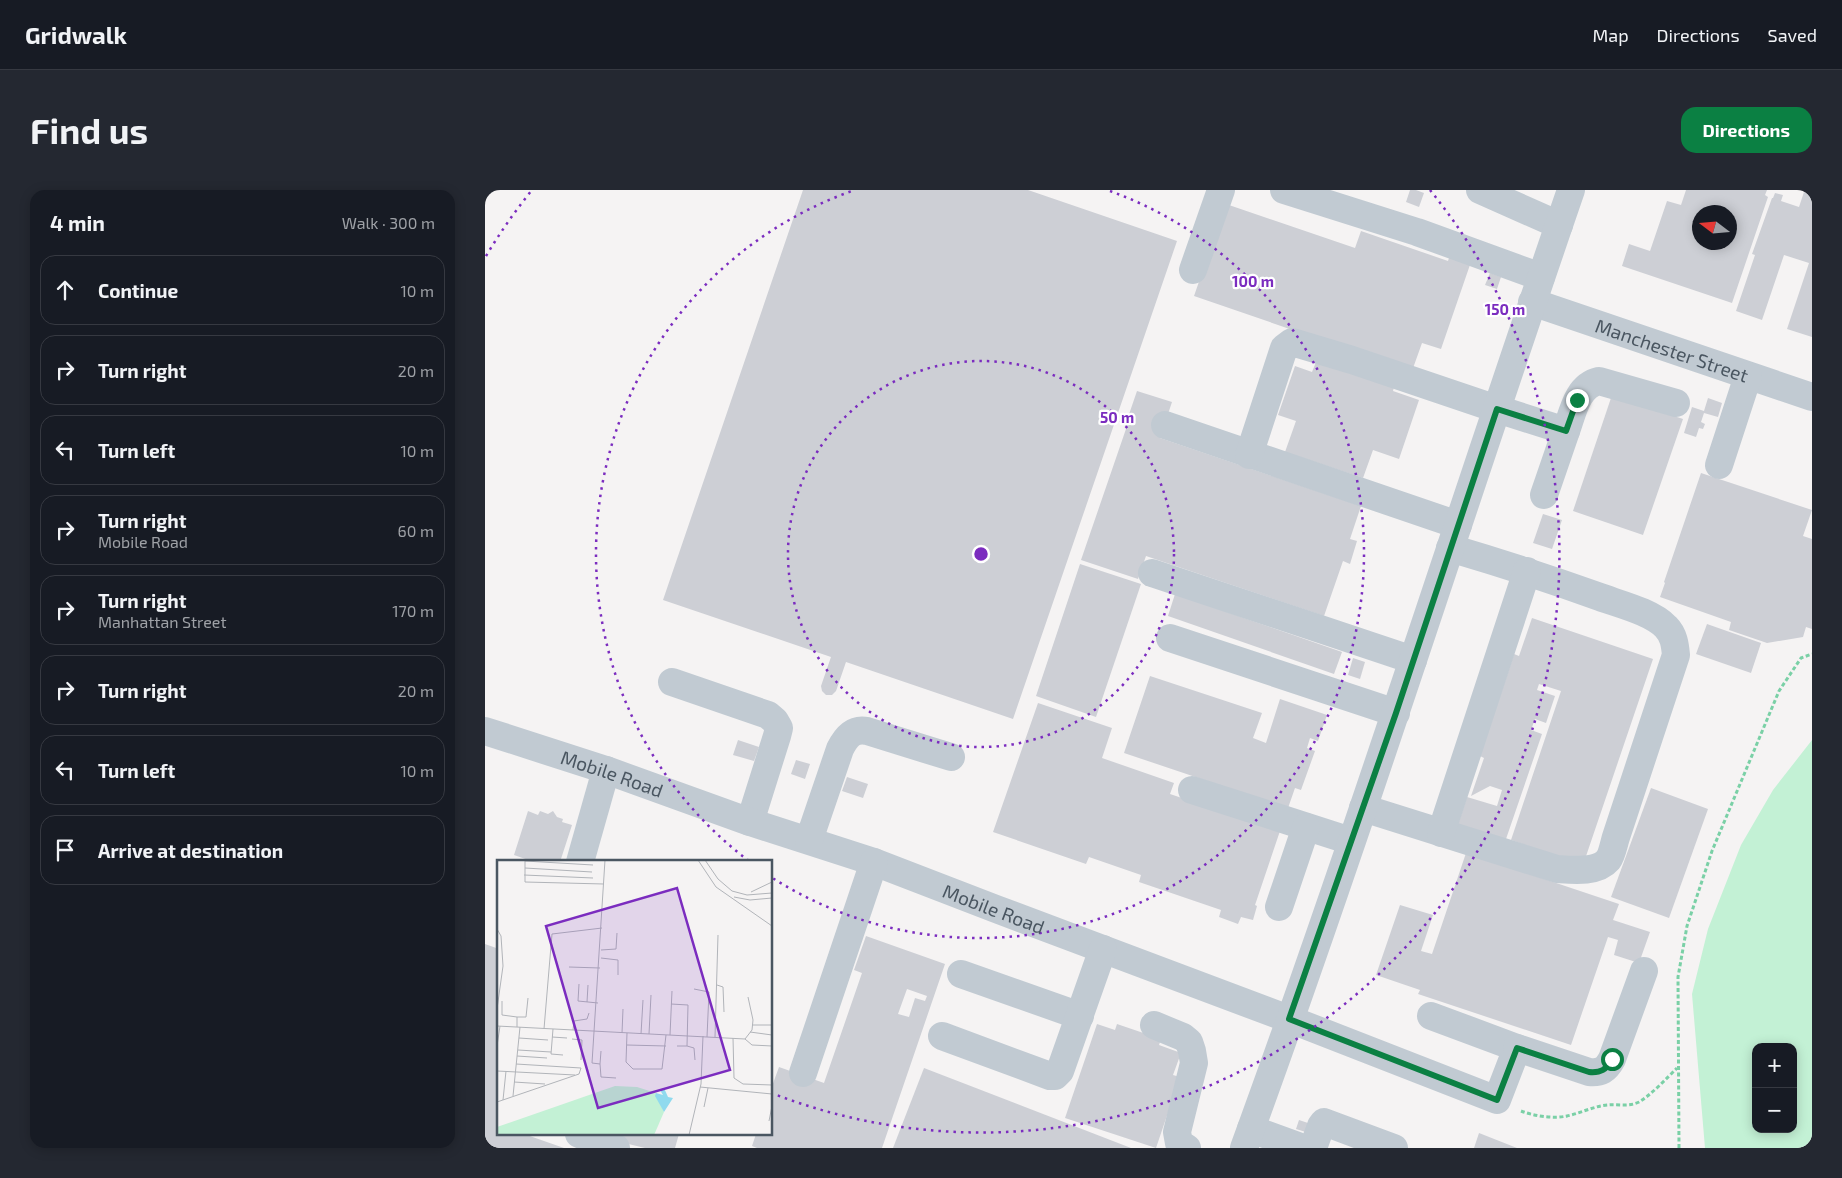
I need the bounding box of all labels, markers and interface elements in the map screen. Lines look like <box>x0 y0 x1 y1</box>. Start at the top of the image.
text: Gridwalk <box>25 20 127 49</box>
text: Map <box>1592 24 1629 46</box>
text: Directions <box>1657 24 1740 46</box>
text: Saved <box>1768 24 1817 46</box>
button: Directions <box>1681 107 1812 153</box>
text: Find us <box>30 109 148 151</box>
north arrow <box>1692 205 1737 250</box>
text: 4 min <box>50 210 105 235</box>
text: Walk · 300 m <box>342 213 435 232</box>
text: 100 m <box>1232 272 1274 290</box>
icon: ahead <box>51 276 79 304</box>
text: Continue <box>98 279 178 302</box>
text: 10 m <box>400 281 434 300</box>
text: 150 m <box>1485 300 1525 318</box>
street label: Manchester Street <box>1593 313 1752 386</box>
icon: right <box>51 356 79 384</box>
text: Turn right <box>98 359 186 382</box>
text: 20 m <box>398 361 434 380</box>
route end <box>1566 389 1589 412</box>
text: 50 m <box>1100 408 1134 426</box>
icon: left <box>51 436 79 464</box>
text: Turn left <box>98 439 175 462</box>
text: 10 m <box>400 441 434 460</box>
text: Turn right <box>98 509 186 532</box>
icon: right <box>51 516 79 544</box>
text: 60 m <box>398 521 434 540</box>
text: Mobile Road <box>98 532 188 551</box>
centre of rings <box>972 545 990 563</box>
text: Turn right <box>98 589 186 612</box>
icon: right <box>51 596 79 624</box>
text: 170 m <box>392 601 434 620</box>
text: Manhattan Street <box>98 612 227 631</box>
icon: right <box>51 676 79 704</box>
text: Turn right <box>98 679 186 702</box>
text: 20 m <box>398 681 434 700</box>
street label: Mobile Road <box>558 745 667 801</box>
icon: left <box>51 756 79 784</box>
text: Turn left <box>98 759 175 782</box>
text: 10 m <box>400 761 434 780</box>
icon: arrive <box>51 836 79 864</box>
text: Arrive at destination <box>98 839 283 862</box>
inset map <box>497 860 773 1136</box>
street label: Mobile Road <box>940 878 1048 938</box>
map controls <box>1752 1043 1797 1133</box>
button: + <box>1752 1043 1797 1088</box>
route start <box>1601 1048 1624 1071</box>
button: − <box>1752 1088 1797 1133</box>

